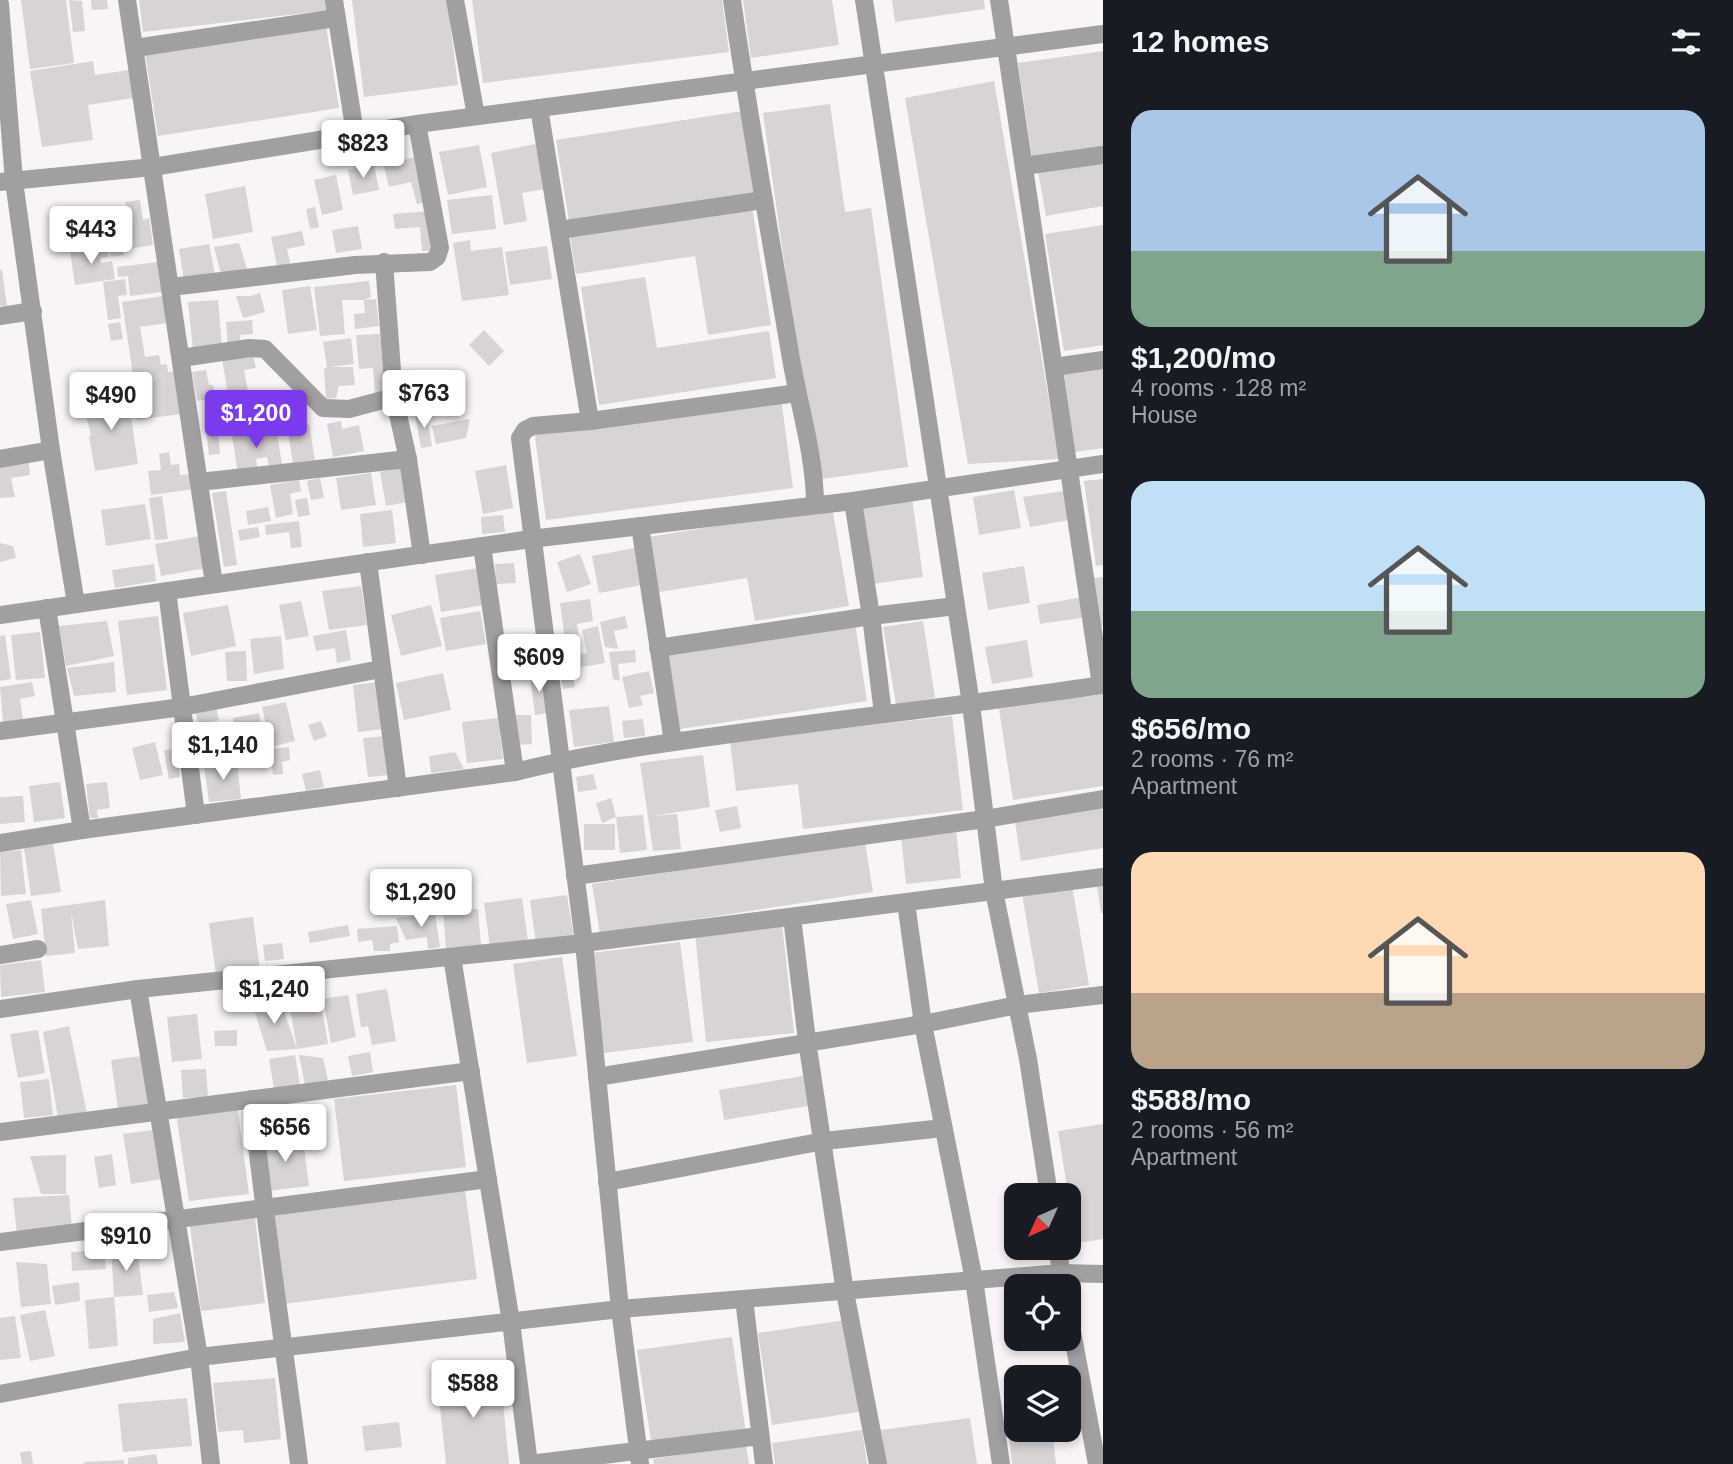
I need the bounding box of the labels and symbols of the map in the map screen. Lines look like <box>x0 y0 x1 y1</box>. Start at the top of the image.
pin: $823 <box>322 120 404 180</box>
pin: $443 <box>50 206 132 266</box>
pin: $763 <box>383 370 465 430</box>
pin: $490 <box>70 372 152 432</box>
pin: $1,200 <box>199 391 313 450</box>
pin: $609 <box>498 634 580 694</box>
pin: $1,140 <box>166 722 280 782</box>
pin: $1,290 <box>364 870 478 929</box>
pin: $1,240 <box>217 967 331 1026</box>
pin: $656 <box>244 1104 326 1164</box>
north arrow <box>1004 1183 1082 1260</box>
pin: $910 <box>85 1214 167 1273</box>
pin: $588 <box>432 1360 514 1420</box>

